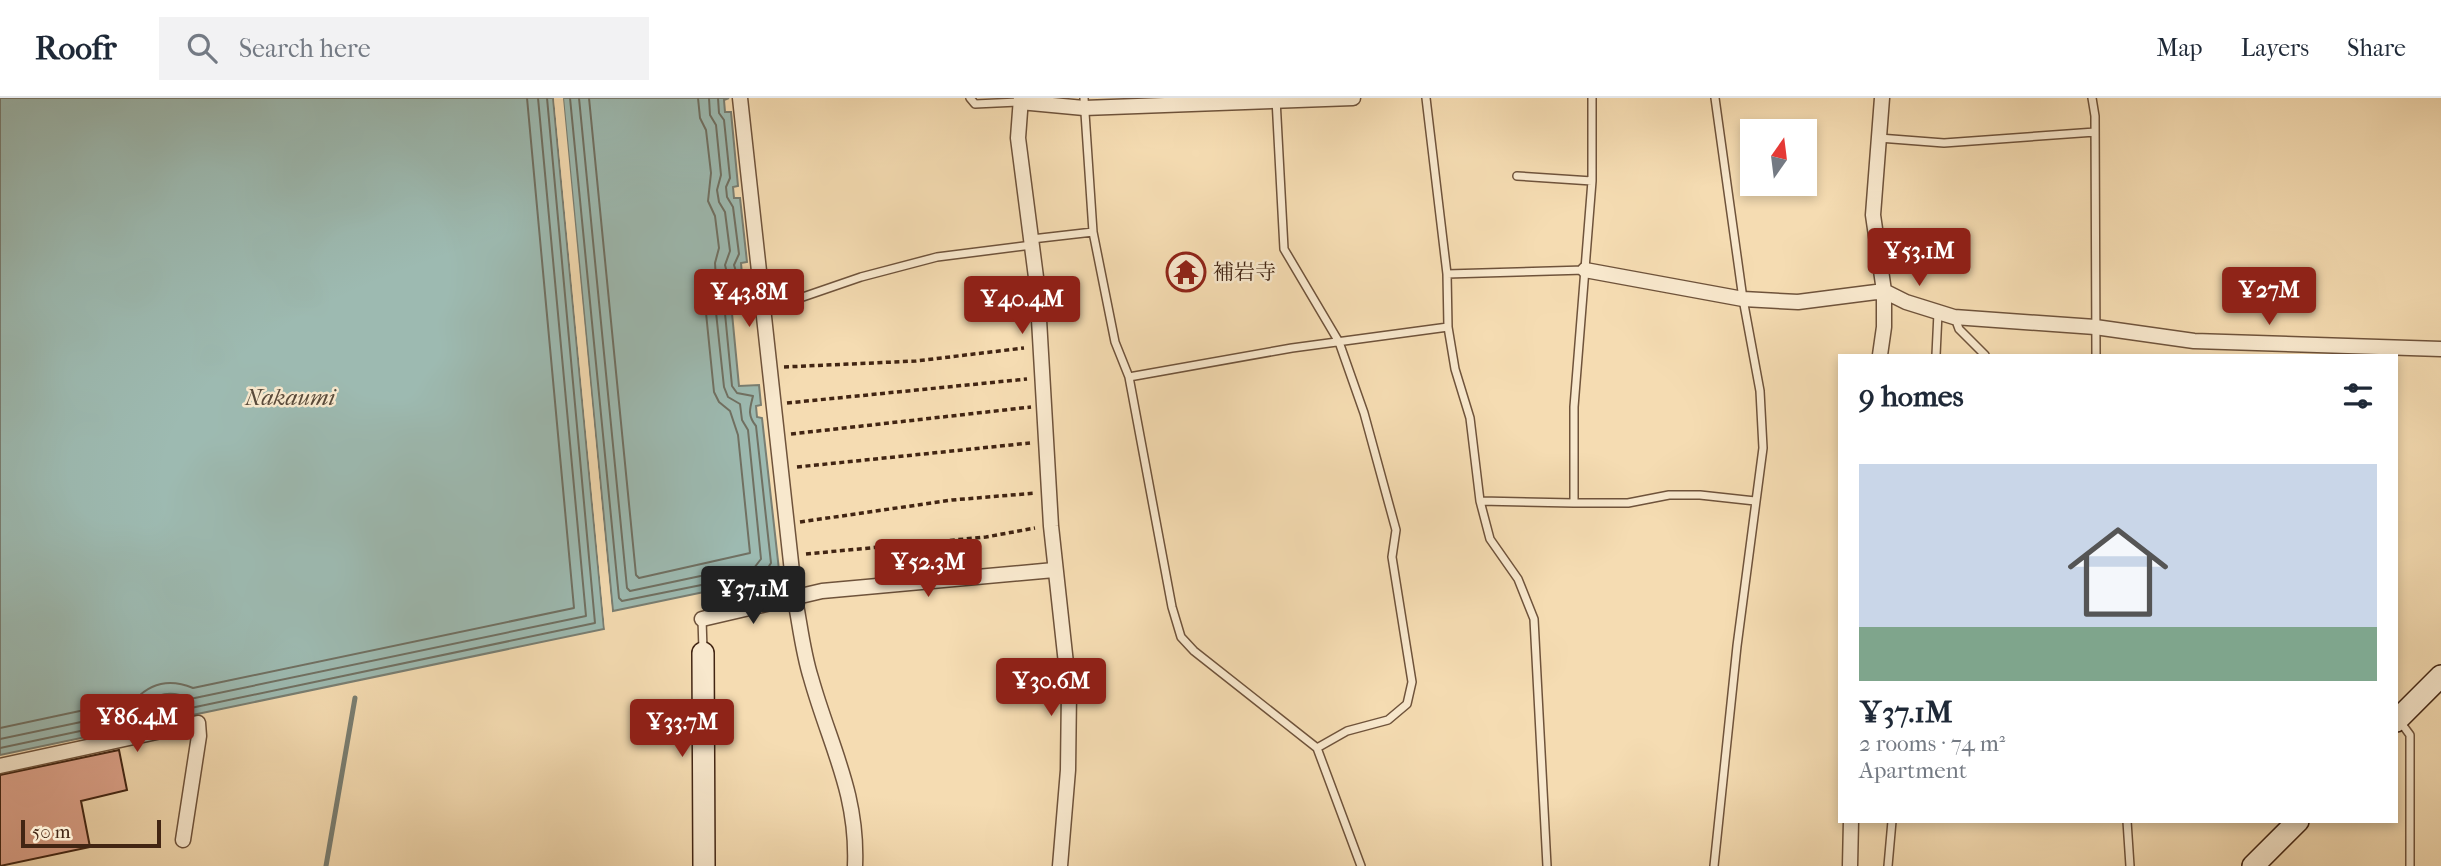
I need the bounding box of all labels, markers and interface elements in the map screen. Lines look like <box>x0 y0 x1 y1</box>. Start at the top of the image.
search box <box>159 17 649 80</box>
text: Roofr <box>35 29 117 68</box>
icon: search <box>183 29 221 67</box>
text: Search here <box>239 33 371 64</box>
text: Map <box>2157 34 2203 62</box>
text: Layers <box>2241 34 2309 62</box>
text: Share <box>2347 34 2406 62</box>
north arrow <box>1740 119 1816 196</box>
map controls <box>1740 119 1817 196</box>
pin: ¥53.1M <box>1862 228 1976 288</box>
text: ¥53.1M <box>1884 237 1954 264</box>
temple icon: 補岩寺 <box>1165 251 1207 293</box>
place label: 補岩寺 <box>1213 260 1276 284</box>
pin: ¥27M <box>2228 268 2310 327</box>
pin: ¥43.8M <box>692 270 806 329</box>
pin: ¥40.4M <box>965 276 1079 336</box>
text: ¥27M <box>2238 276 2300 303</box>
text: ¥43.8M <box>710 278 788 305</box>
text: ¥40.4M <box>980 285 1064 312</box>
icon: filters <box>2339 377 2377 415</box>
text: 9 homes <box>1859 379 1964 414</box>
water label: Nakaumi <box>244 384 337 411</box>
icon: home <box>2055 509 2181 635</box>
pin: ¥52.3M <box>871 540 985 599</box>
text: ¥52.3M <box>891 548 965 575</box>
pin: ¥37.1M <box>696 566 810 626</box>
text: ¥37.1M <box>717 575 789 602</box>
pin: ¥30.6M <box>994 658 1108 718</box>
text: ¥30.6M <box>1012 667 1090 694</box>
pin: ¥86.4M <box>80 694 194 754</box>
text: ¥37.1M <box>1859 695 1953 730</box>
pin: ¥33.7M <box>625 700 739 759</box>
text: ¥86.4M <box>96 703 178 730</box>
text: ¥33.7M <box>646 708 718 735</box>
text: 2 rooms · 74 m² <box>1859 730 2005 757</box>
text: Apartment <box>1859 757 1967 784</box>
scale bar <box>21 817 161 849</box>
text: 50 m <box>32 821 71 843</box>

